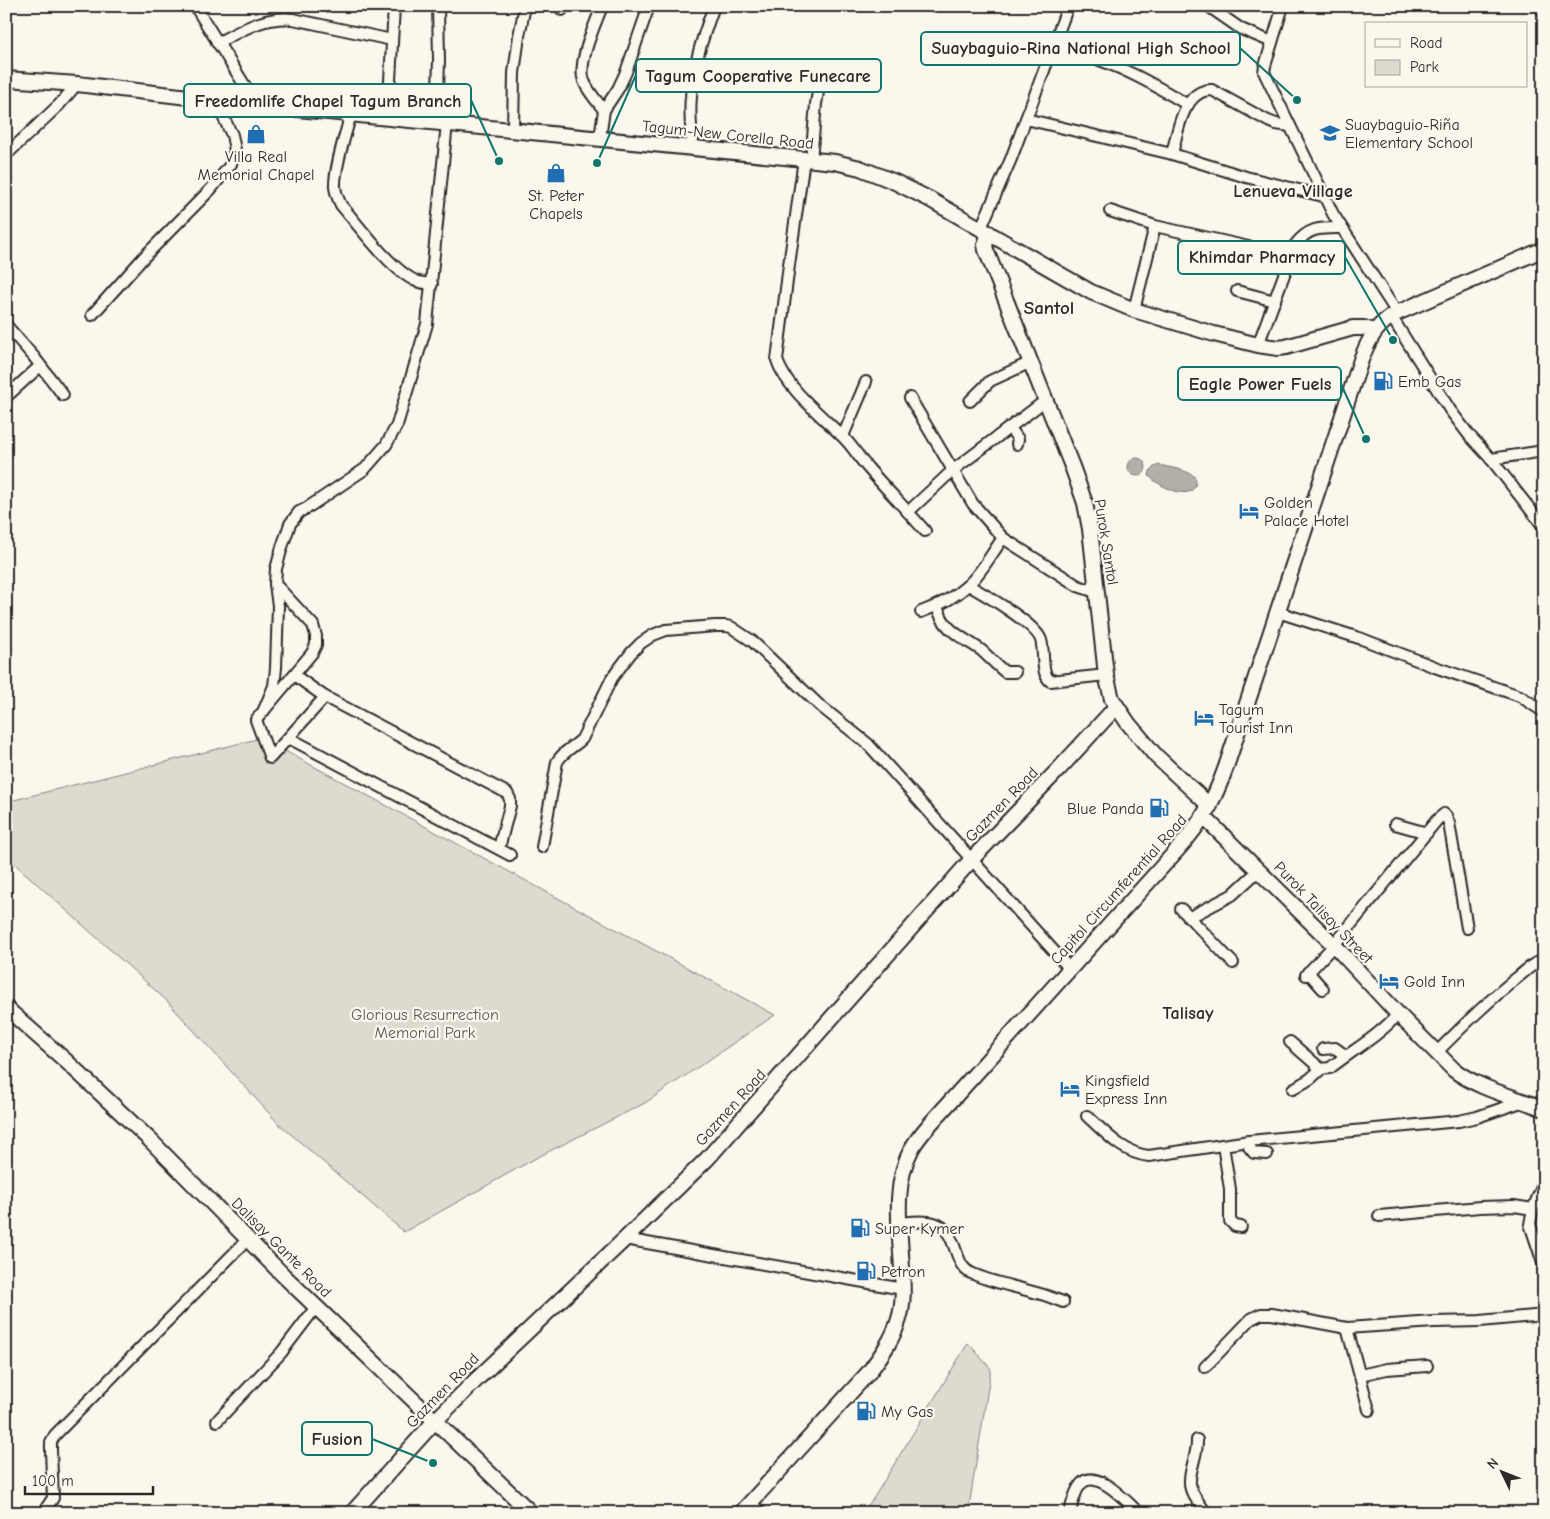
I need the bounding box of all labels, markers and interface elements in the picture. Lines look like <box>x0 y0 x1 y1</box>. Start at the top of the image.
legend <box>1365 22 1528 88</box>
callout: Suaybaguio-Rina National High School <box>921 32 1240 65</box>
text: Road <box>1410 34 1442 52</box>
text: Suaybaguio-Rina National High School <box>931 38 1231 59</box>
text: Park <box>1410 58 1439 76</box>
callout: Tagum Cooperative Funecare <box>636 59 881 92</box>
text: Tagum Cooperative Funecare <box>646 66 871 87</box>
callout: Freedomlife Chapel Tagum Branch <box>184 84 471 117</box>
text: Freedomlife Chapel Tagum Branch <box>194 91 462 112</box>
place label: Suaybaguio-Riña Elementary School <box>1345 116 1473 152</box>
street label: Tagum-New Corella Road <box>641 117 815 153</box>
school or university icon: Suaybaguio-Riña Elementary School <box>1319 122 1341 144</box>
shop icon: Villa Real Memorial Chapel <box>245 123 267 145</box>
place label: Villa Real Memorial Chapel <box>198 148 314 184</box>
shop icon: St. Peter Chapels <box>545 162 567 184</box>
district label: Lenueva Village <box>1233 181 1353 202</box>
place label: St. Peter Chapels <box>528 187 585 223</box>
callout: Khimdar Pharmacy <box>1178 241 1345 274</box>
text: Khimdar Pharmacy <box>1189 247 1336 268</box>
district label: Santol <box>1024 297 1074 319</box>
callout: Eagle Power Fuels <box>1178 367 1341 400</box>
fuel station icon: Emb Gas <box>1372 370 1394 392</box>
place label: Emb Gas <box>1398 373 1461 391</box>
text: Eagle Power Fuels <box>1189 374 1332 395</box>
place label: Golden Palace Hotel <box>1264 494 1349 530</box>
street label: Purok Santol <box>1090 498 1122 586</box>
hotel icon: Golden Palace Hotel <box>1238 500 1260 522</box>
place label: Tagum Tourist Inn <box>1219 701 1293 737</box>
hotel icon: Tagum Tourist Inn <box>1193 707 1215 729</box>
street label: Gazmen Road <box>962 764 1042 846</box>
fuel station icon: Blue Panda <box>1148 797 1170 819</box>
place label: Blue Panda <box>1067 800 1144 818</box>
street label: Capitol Circumferential Road <box>1047 811 1191 968</box>
street label: Purok Talisay Street <box>1270 858 1377 968</box>
hotel icon: Gold Inn <box>1378 970 1400 992</box>
place label: Gold Inn <box>1404 973 1465 991</box>
district label: Talisay <box>1163 1003 1214 1024</box>
park label: Glorious Resurrection Memorial Park <box>351 1006 499 1042</box>
street label: Gazmen Road <box>692 1066 770 1150</box>
place label: Kingsfield Express Inn <box>1085 1072 1167 1108</box>
hotel icon: Kingsfield Express Inn <box>1059 1078 1081 1100</box>
street label: Dalisay Gante Road <box>228 1194 335 1301</box>
fuel station icon: Super Kymer <box>849 1217 871 1239</box>
place label: Super Kymer <box>875 1220 965 1238</box>
fuel station icon: Petron <box>855 1260 877 1282</box>
place label: Petron <box>881 1263 925 1281</box>
street label: Gazmen Road <box>403 1350 483 1432</box>
fuel station icon: My Gas <box>855 1400 877 1422</box>
place label: My Gas <box>881 1403 934 1421</box>
callout: Fusion <box>302 1422 372 1455</box>
text: Fusion <box>312 1429 362 1450</box>
north arrow <box>1478 1446 1528 1496</box>
text: N <box>1484 1454 1502 1473</box>
scale bar <box>25 1464 152 1496</box>
text: 100 m <box>32 1472 74 1490</box>

